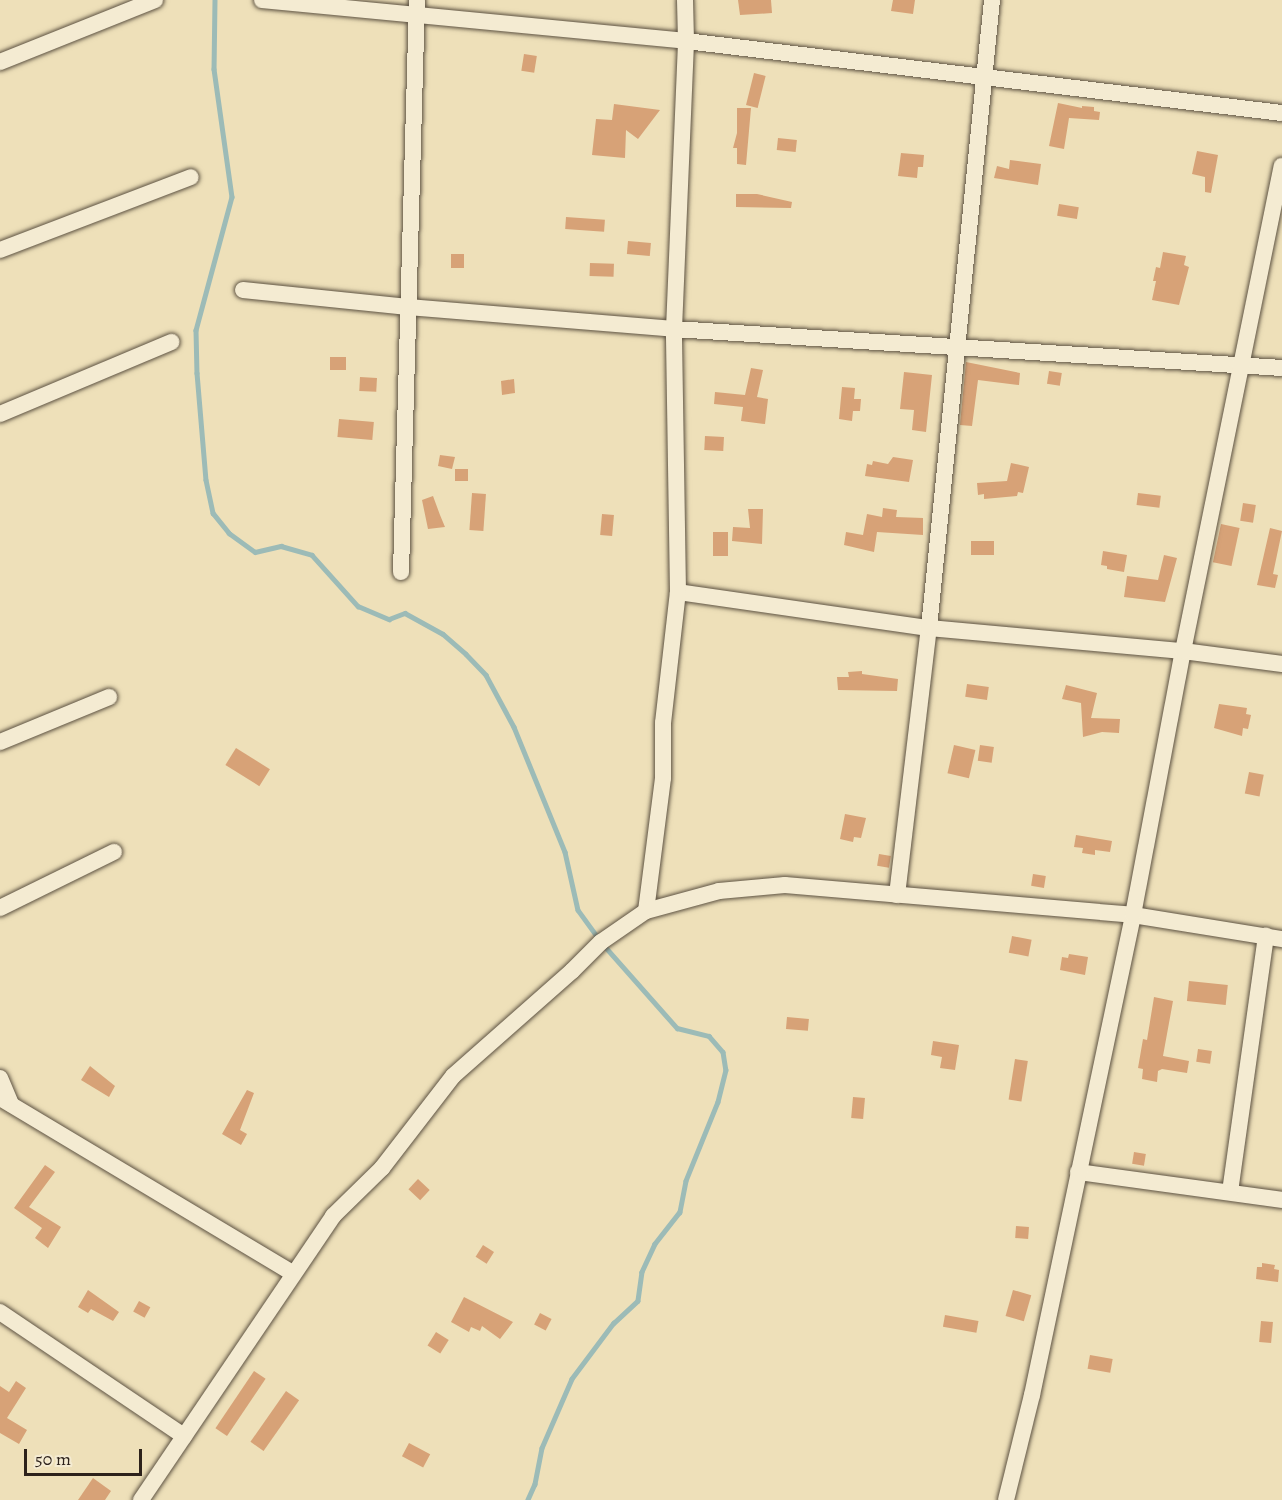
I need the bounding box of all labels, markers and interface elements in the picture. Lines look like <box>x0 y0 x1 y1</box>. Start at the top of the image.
scale bar <box>27 1437 146 1475</box>
text: 50 m <box>35 1447 71 1471</box>

